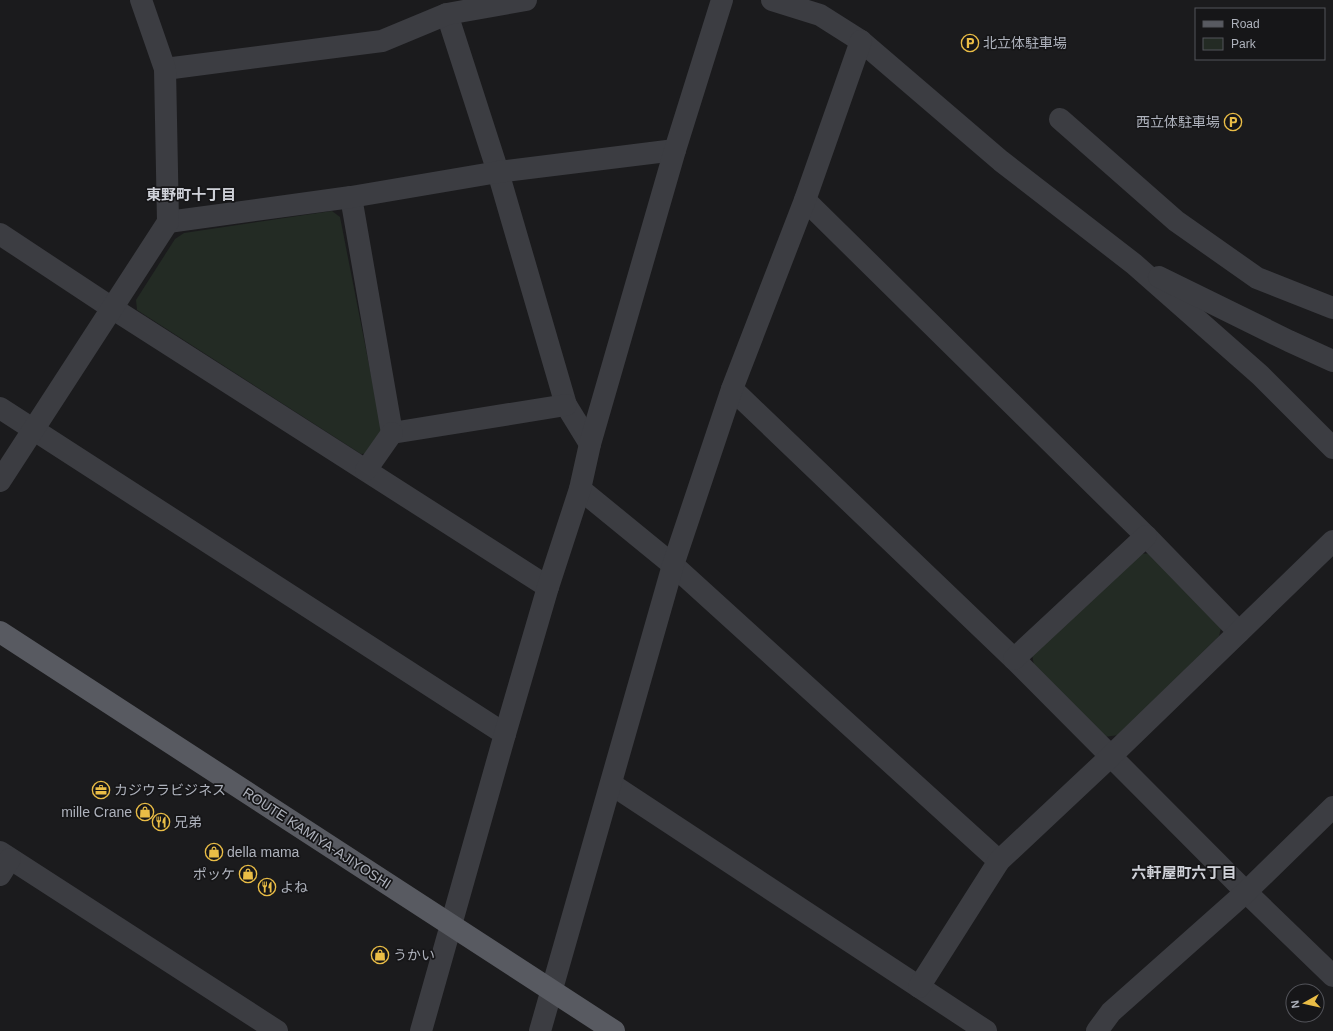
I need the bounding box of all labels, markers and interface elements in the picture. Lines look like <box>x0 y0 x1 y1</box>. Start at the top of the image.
legend <box>1195 8 1325 60</box>
text: Road <box>1231 17 1260 31</box>
parking icon: 北立体駐車場 <box>960 33 980 53</box>
place label: 北立体駐車場 <box>983 35 1067 51</box>
text: Park <box>1231 37 1257 51</box>
parking icon: 西立体駐車場 <box>1223 112 1243 132</box>
place label: 西立体駐車場 <box>1136 114 1220 130</box>
district label: 東野町十丁目 <box>146 186 236 203</box>
office icon: カジウラビジネス <box>91 780 111 800</box>
place label: カジウラビジネス <box>114 782 226 798</box>
street label: ROUTE KAMIYA-AJIYOSHI <box>240 784 394 892</box>
shop icon: mille Crane <box>135 802 155 822</box>
place label: mille Crane <box>61 804 132 820</box>
restaurant icon: 兄弟 <box>151 812 171 832</box>
place label: 兄弟 <box>174 814 202 830</box>
shop icon: della mama <box>204 842 224 862</box>
place label: della mama <box>227 844 300 860</box>
shop icon: ポッケ <box>238 864 258 884</box>
district label: 六軒屋町六丁目 <box>1131 864 1237 881</box>
place label: ポッケ <box>193 866 235 882</box>
restaurant icon: よね <box>257 877 277 897</box>
place label: よね <box>280 879 308 895</box>
shop icon: うかい <box>370 945 390 965</box>
place label: うかい <box>393 947 435 963</box>
north arrow <box>1285 983 1325 1023</box>
text: N <box>1289 1000 1302 1009</box>

